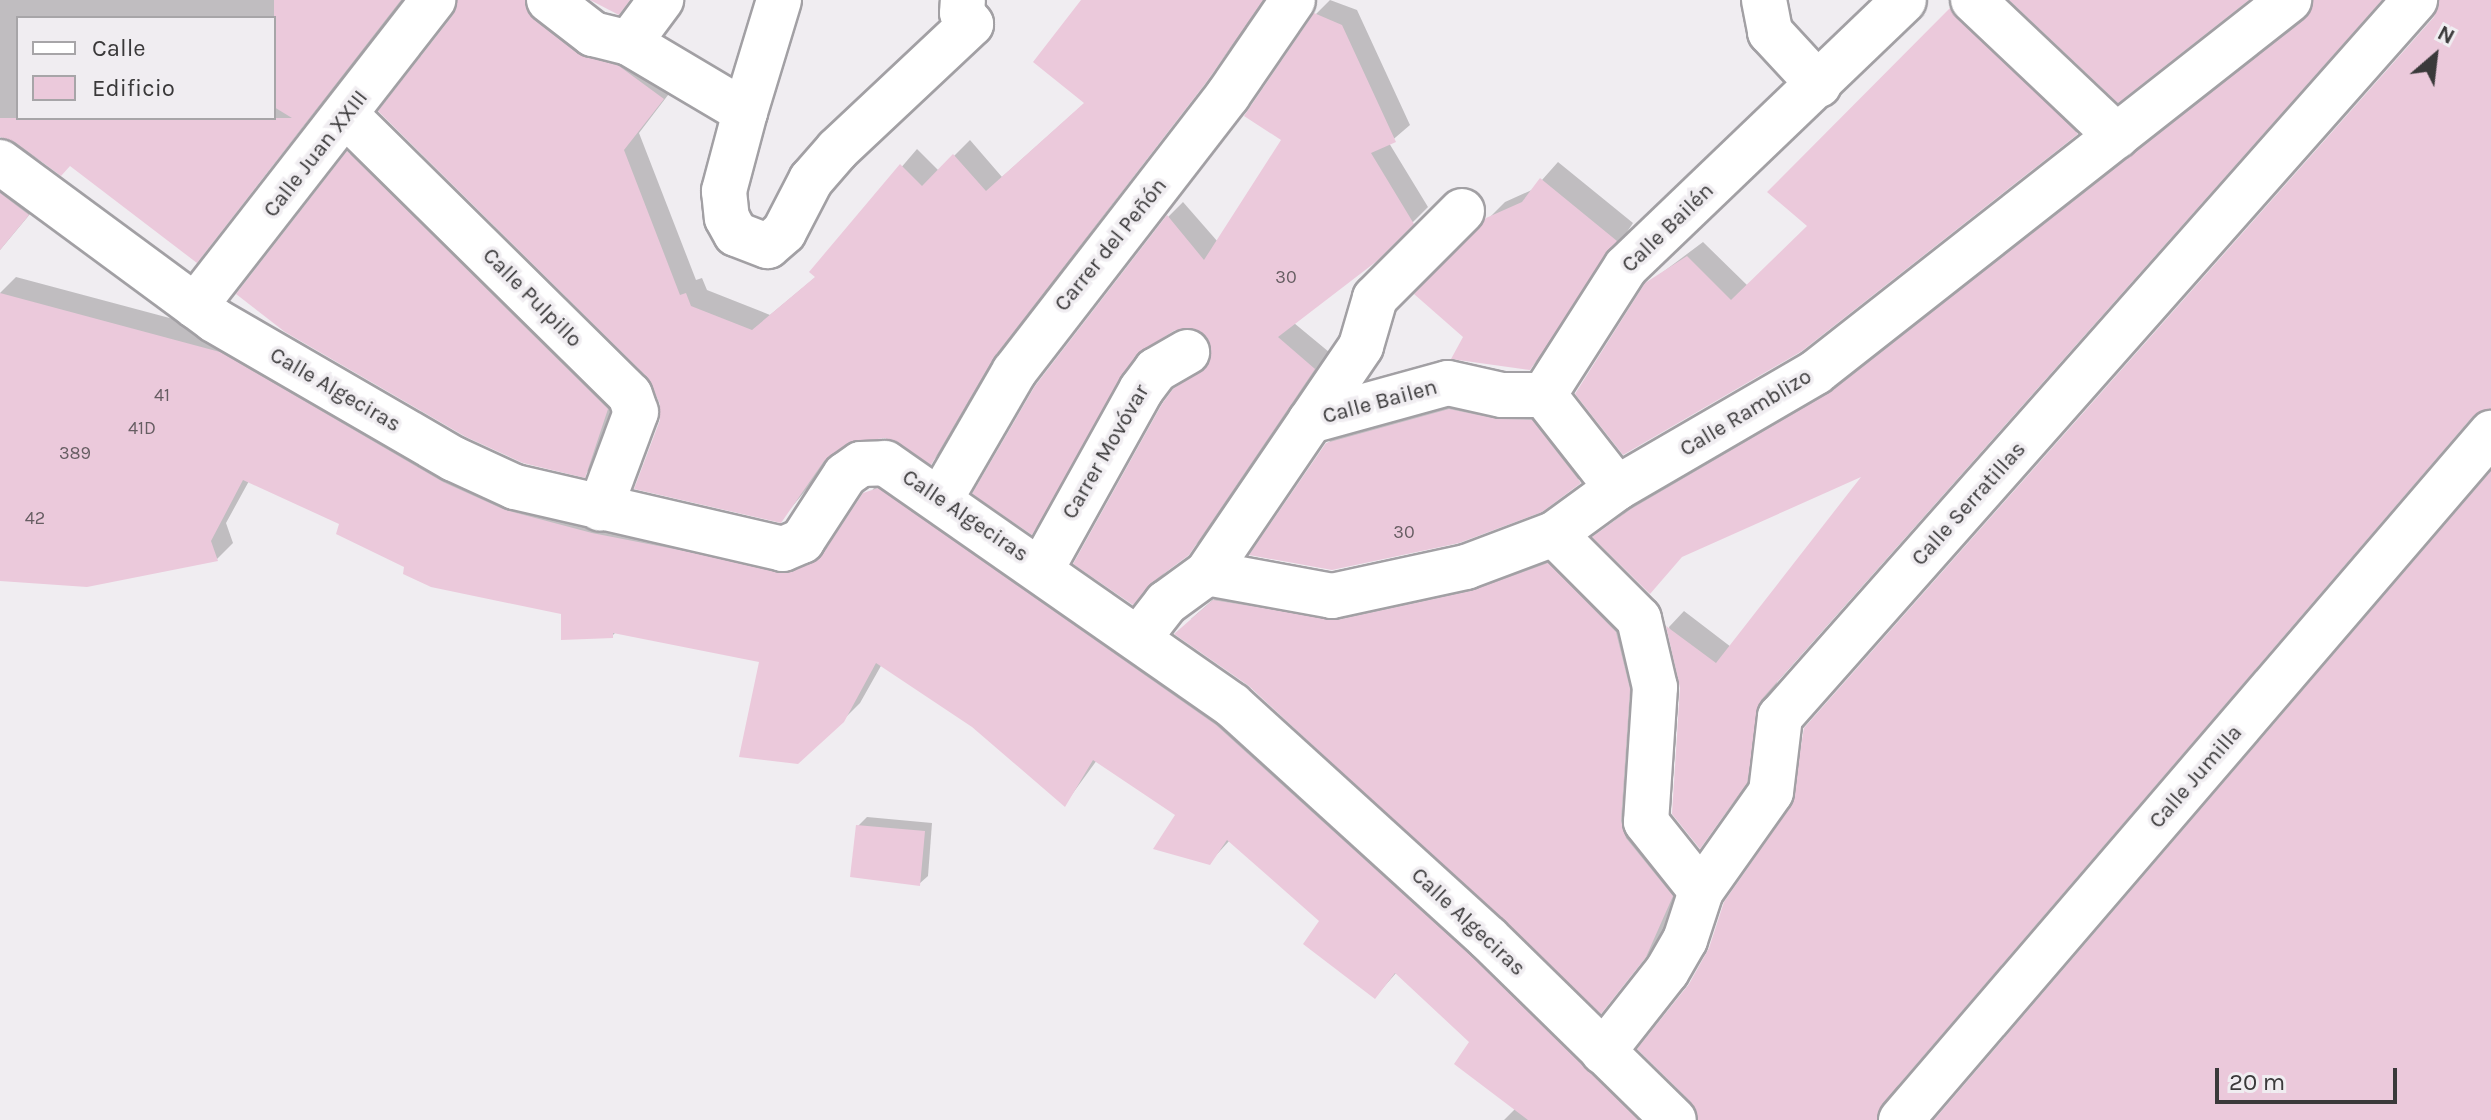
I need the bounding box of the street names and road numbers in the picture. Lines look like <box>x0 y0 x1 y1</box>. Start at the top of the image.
street label: Calle Juan XXIII <box>258 85 374 223</box>
street label: Carrer del Peñón <box>1049 173 1173 317</box>
street label: Calle Bailén <box>1617 178 1719 278</box>
street label: Calle Pulpillo <box>477 243 587 353</box>
street label: Calle Algeciras <box>265 342 405 438</box>
street label: Calle Ramblizo <box>1675 363 1817 463</box>
street label: Calle Bailen <box>1320 374 1440 430</box>
street label: Carrer Movóvar <box>1057 380 1155 524</box>
street label: Calle Serratillas <box>1906 437 2032 571</box>
street label: Calle Algeciras <box>897 464 1033 568</box>
street label: Calle Jumilla <box>2144 720 2248 834</box>
street label: Calle Algeciras <box>1405 862 1531 982</box>

